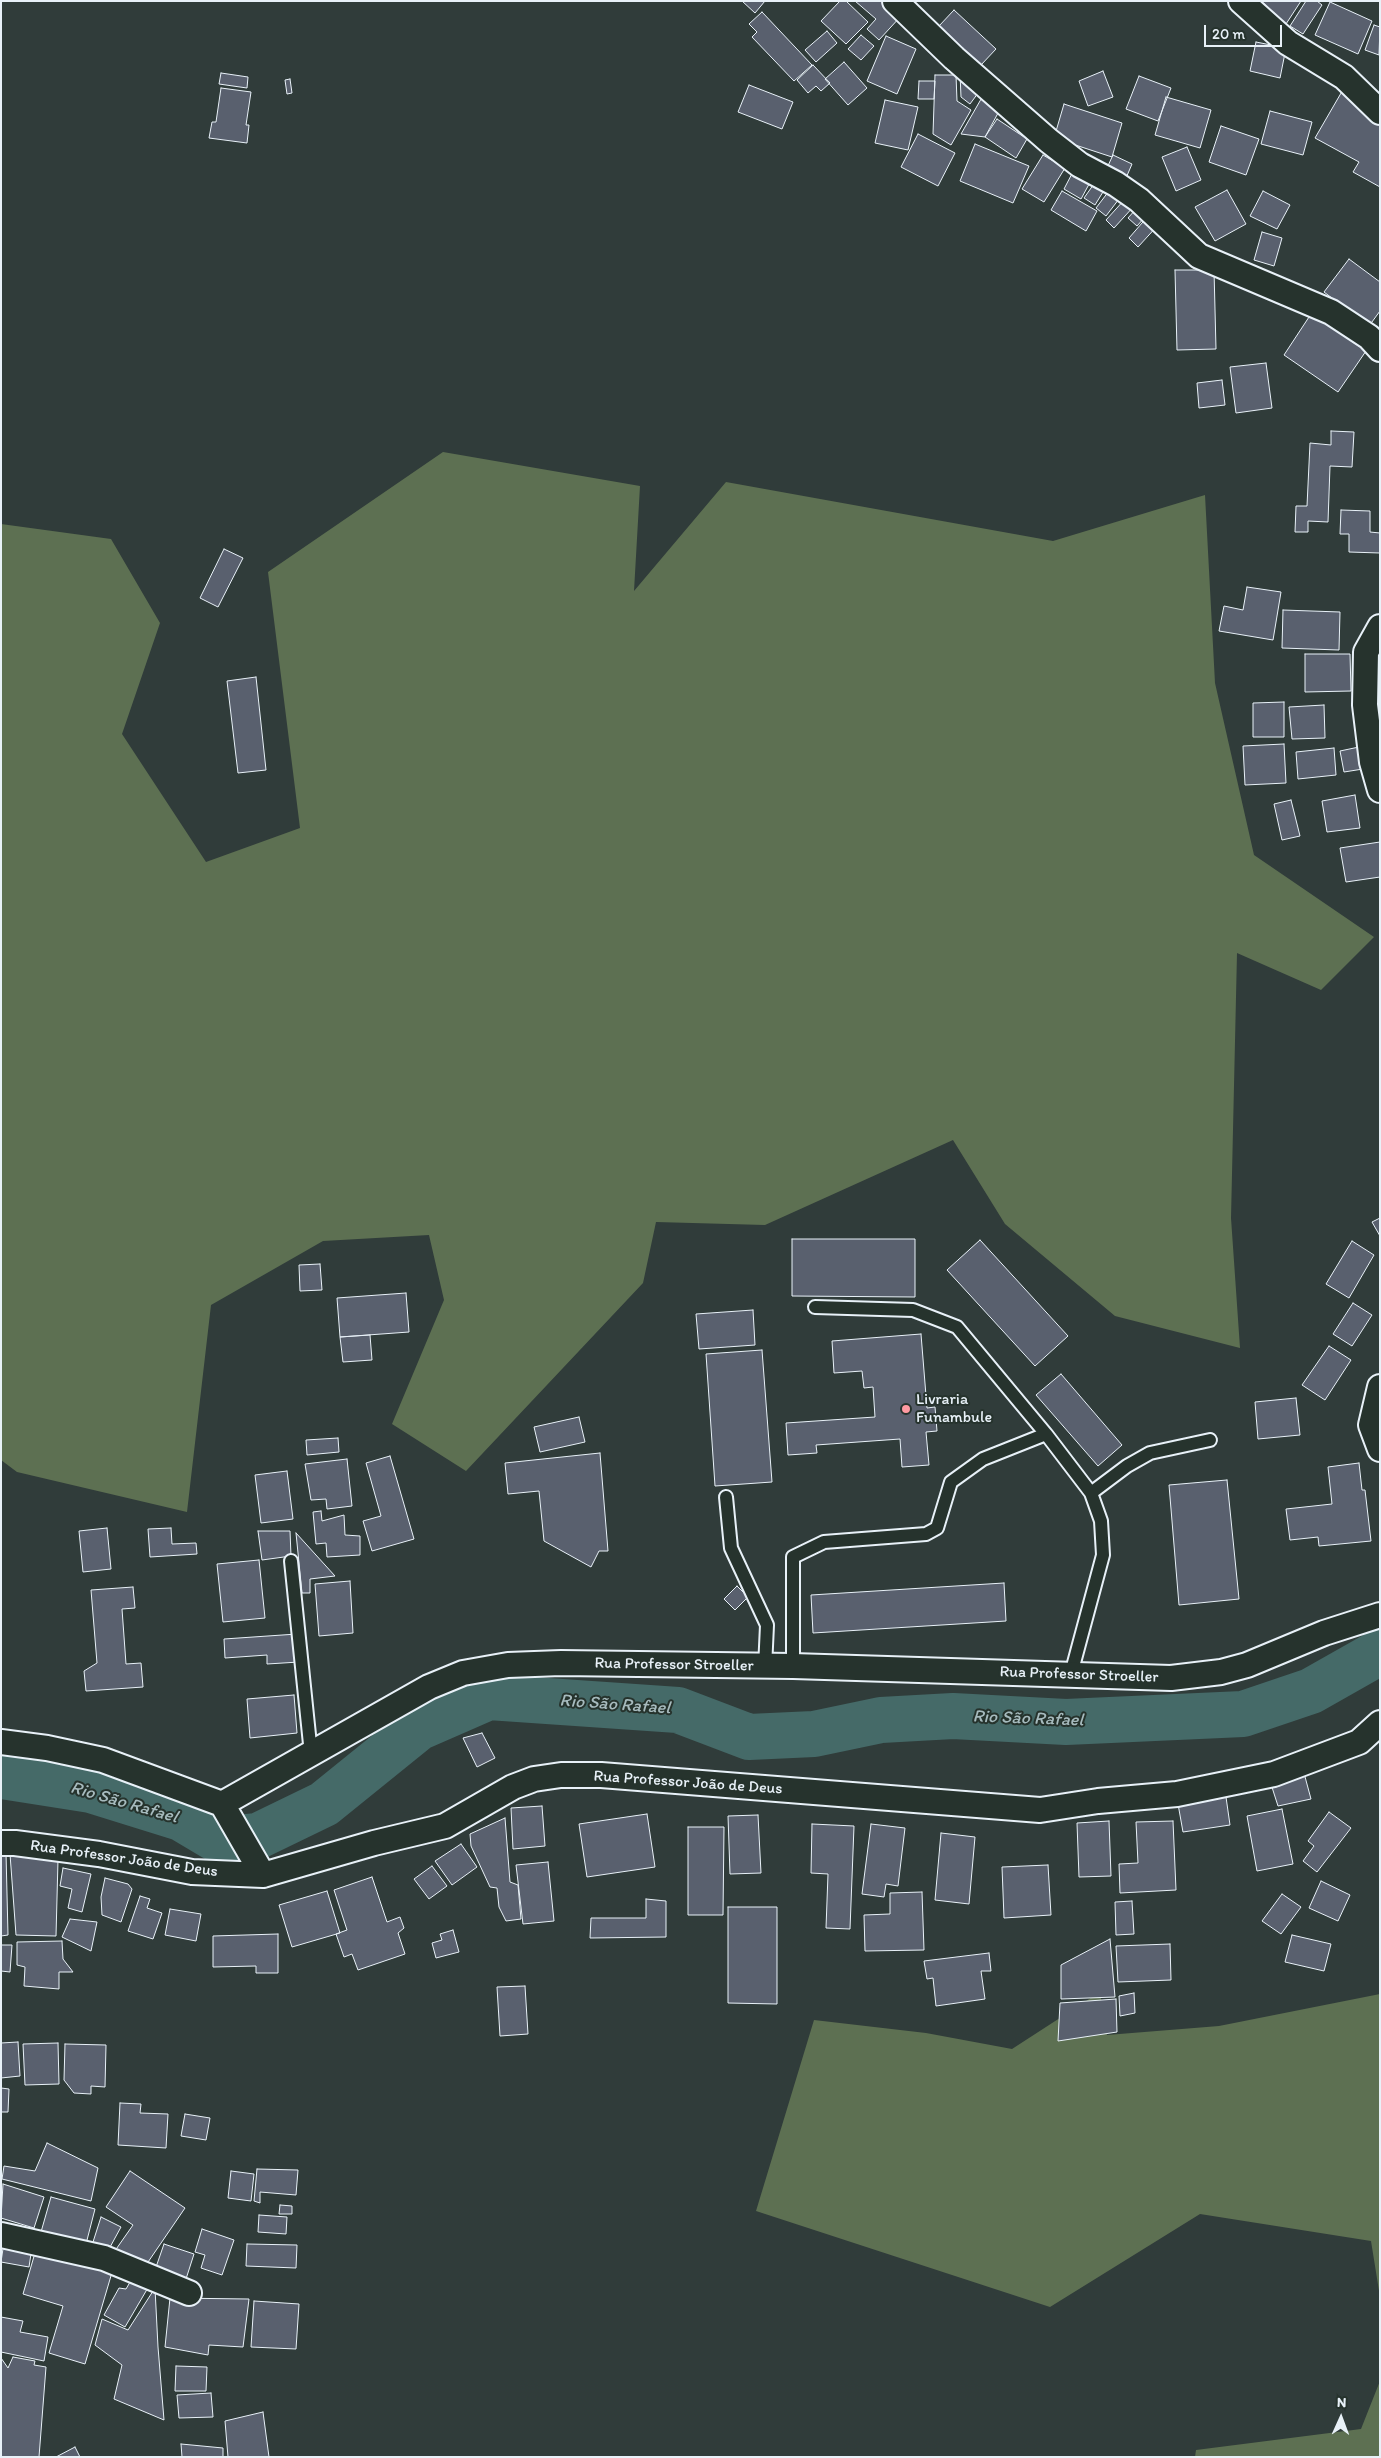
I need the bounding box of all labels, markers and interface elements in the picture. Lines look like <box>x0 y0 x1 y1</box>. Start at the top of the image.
scale bar <box>1206 15 1284 47</box>
text: 20 m <box>1212 25 1245 43</box>
place label: Livraria Funambule <box>916 1390 992 1428</box>
marker: Livraria Funambule <box>900 1403 912 1415</box>
street label: Rua Professor Stroeller <box>594 1654 754 1676</box>
street label: Rua Professor Stroeller <box>999 1663 1159 1687</box>
water label: Rio São Rafael <box>559 1690 671 1720</box>
water label: Rio São Rafael <box>972 1706 1084 1732</box>
street label: Rua Professor João de Deus <box>593 1767 783 1799</box>
water label: Rio São Rafael <box>68 1777 180 1829</box>
street label: Rua Professor João de Deus <box>29 1836 219 1882</box>
north arrow <box>1316 2393 1366 2443</box>
text: N <box>1337 2394 1347 2411</box>

